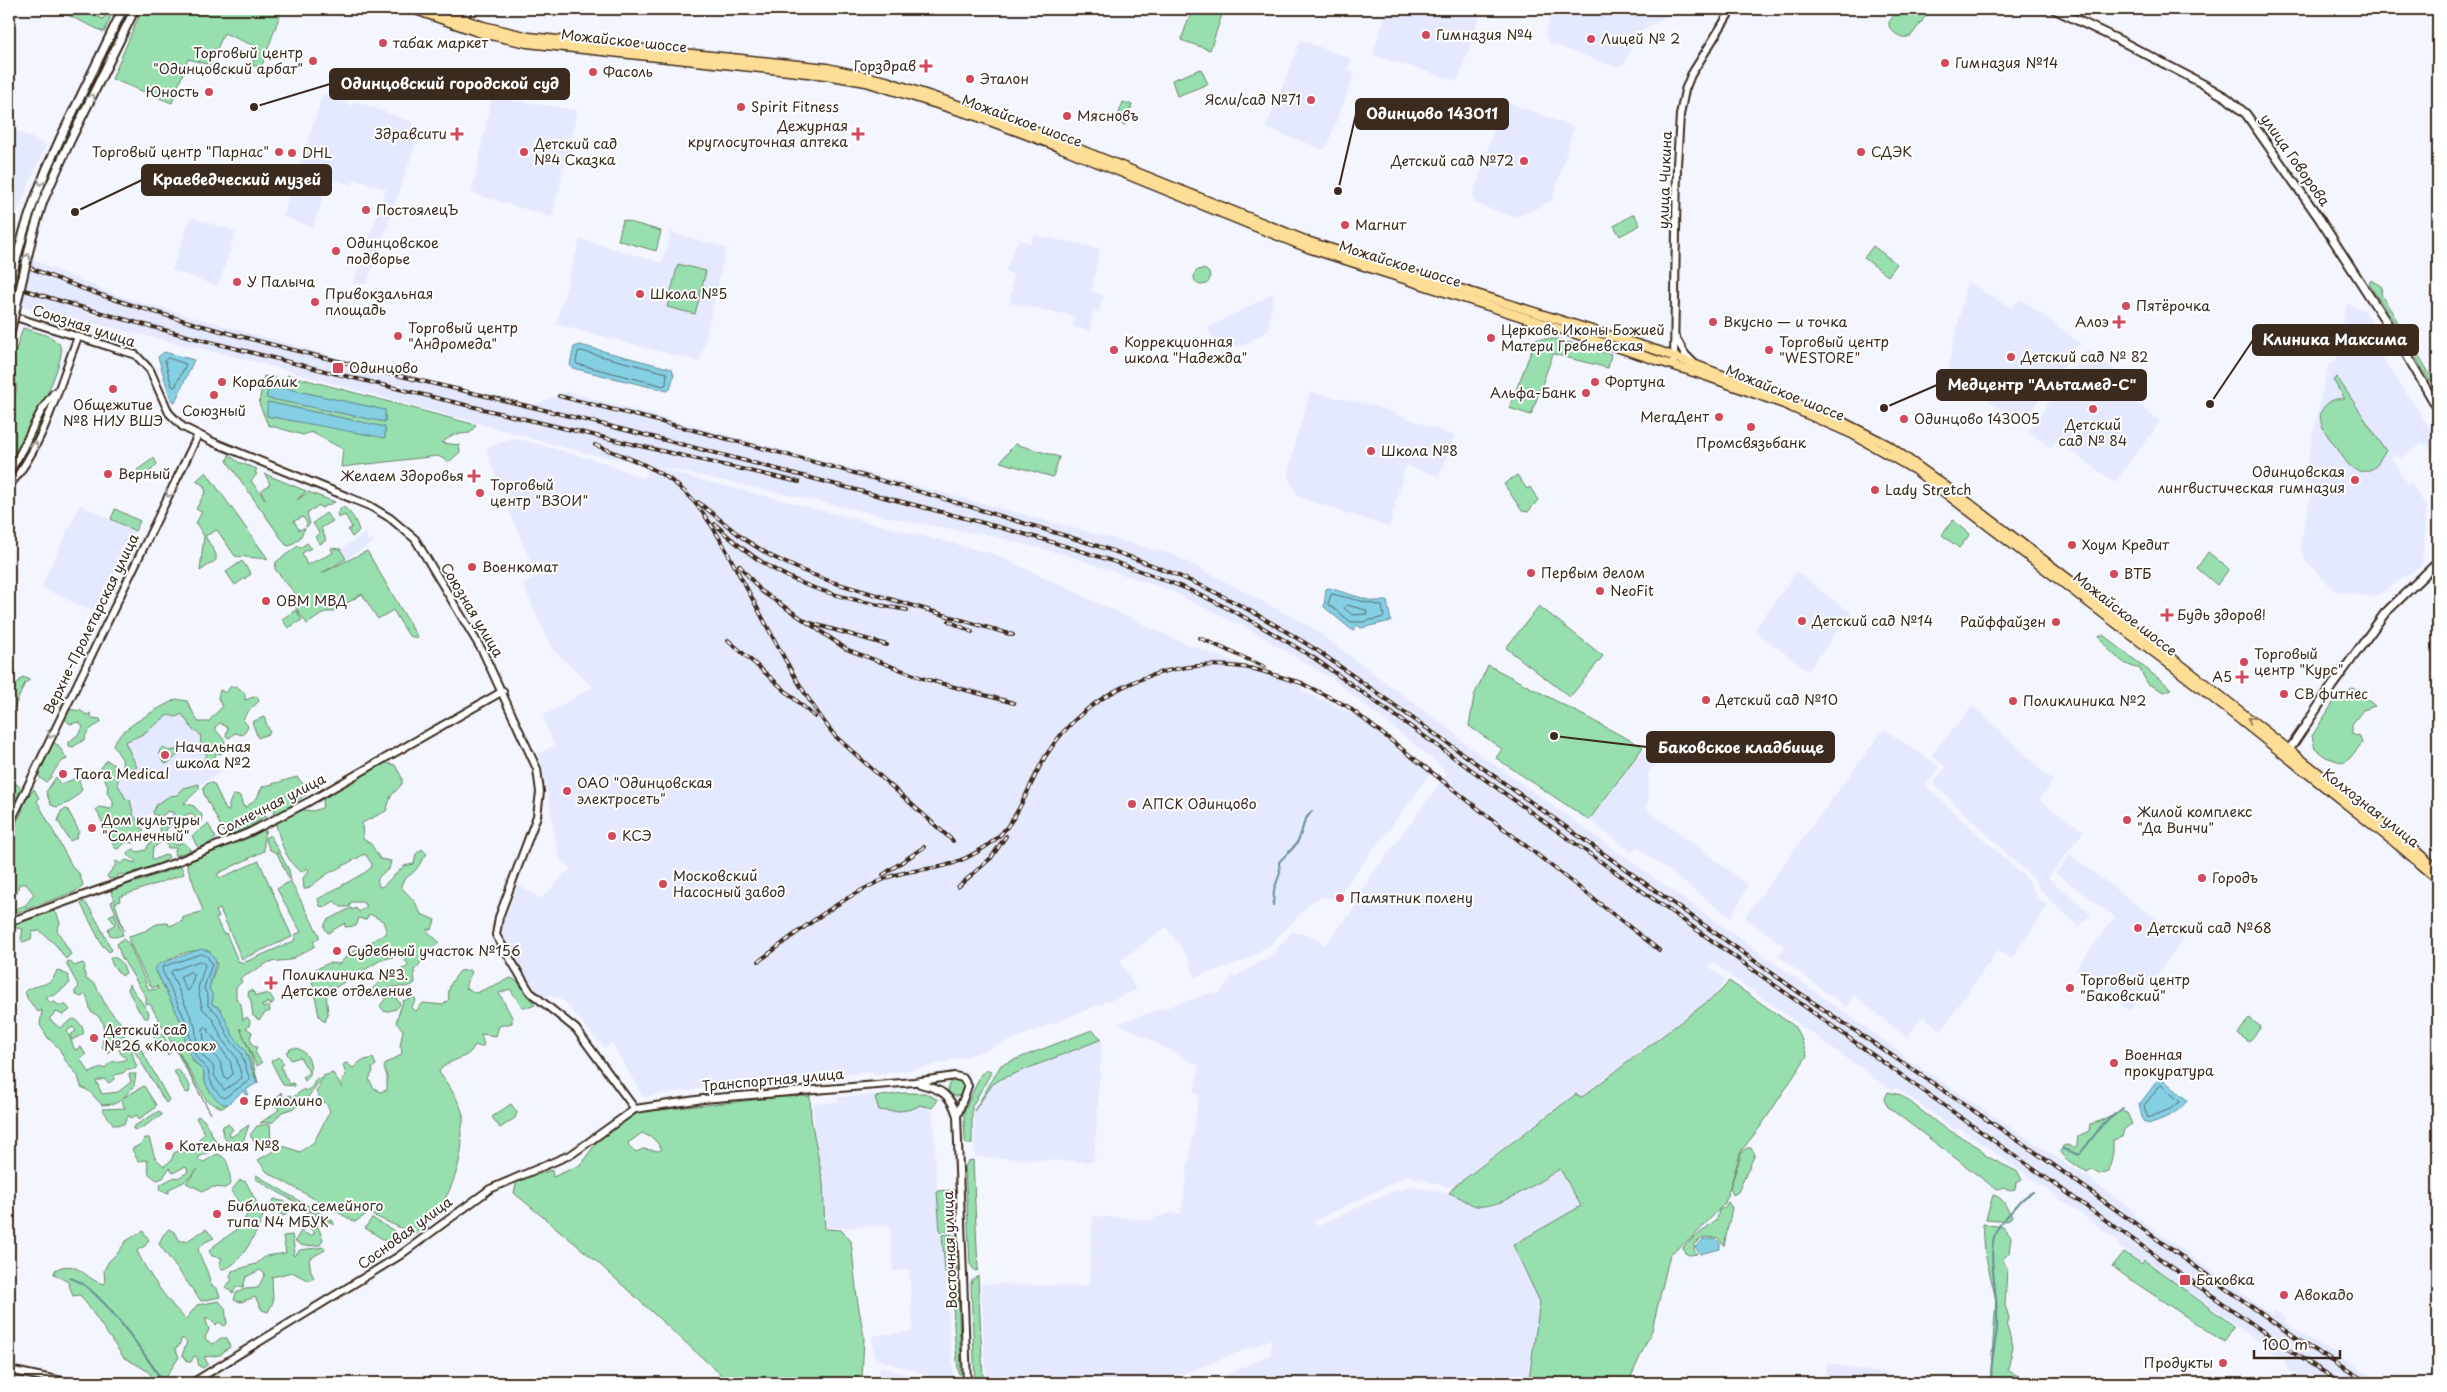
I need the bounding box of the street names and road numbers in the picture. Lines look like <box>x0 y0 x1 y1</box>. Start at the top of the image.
street label: Можайское шоссе <box>560 23 688 58</box>
street label: Можайское шоссе <box>959 89 1085 152</box>
street label: улица Говорова <box>2256 109 2335 211</box>
street label: улица Чикина <box>1652 130 1677 229</box>
street label: Можайское шоссе <box>1336 235 1464 292</box>
street label: Союзная улица <box>30 299 138 352</box>
street label: Можайское шоссе <box>1723 359 1848 426</box>
street label: Верхне-Пролетарская улица <box>37 530 144 718</box>
street label: Союзная улица <box>436 558 509 661</box>
street label: Можайское шоссе <box>2069 566 2182 661</box>
street label: Колхозная улица <box>2318 763 2424 852</box>
street label: Солнечная улица <box>212 768 329 841</box>
street label: Транспортная улица <box>701 1063 845 1096</box>
street label: Восточная улица <box>937 1190 962 1309</box>
street label: Сосновая улица <box>353 1191 457 1274</box>

